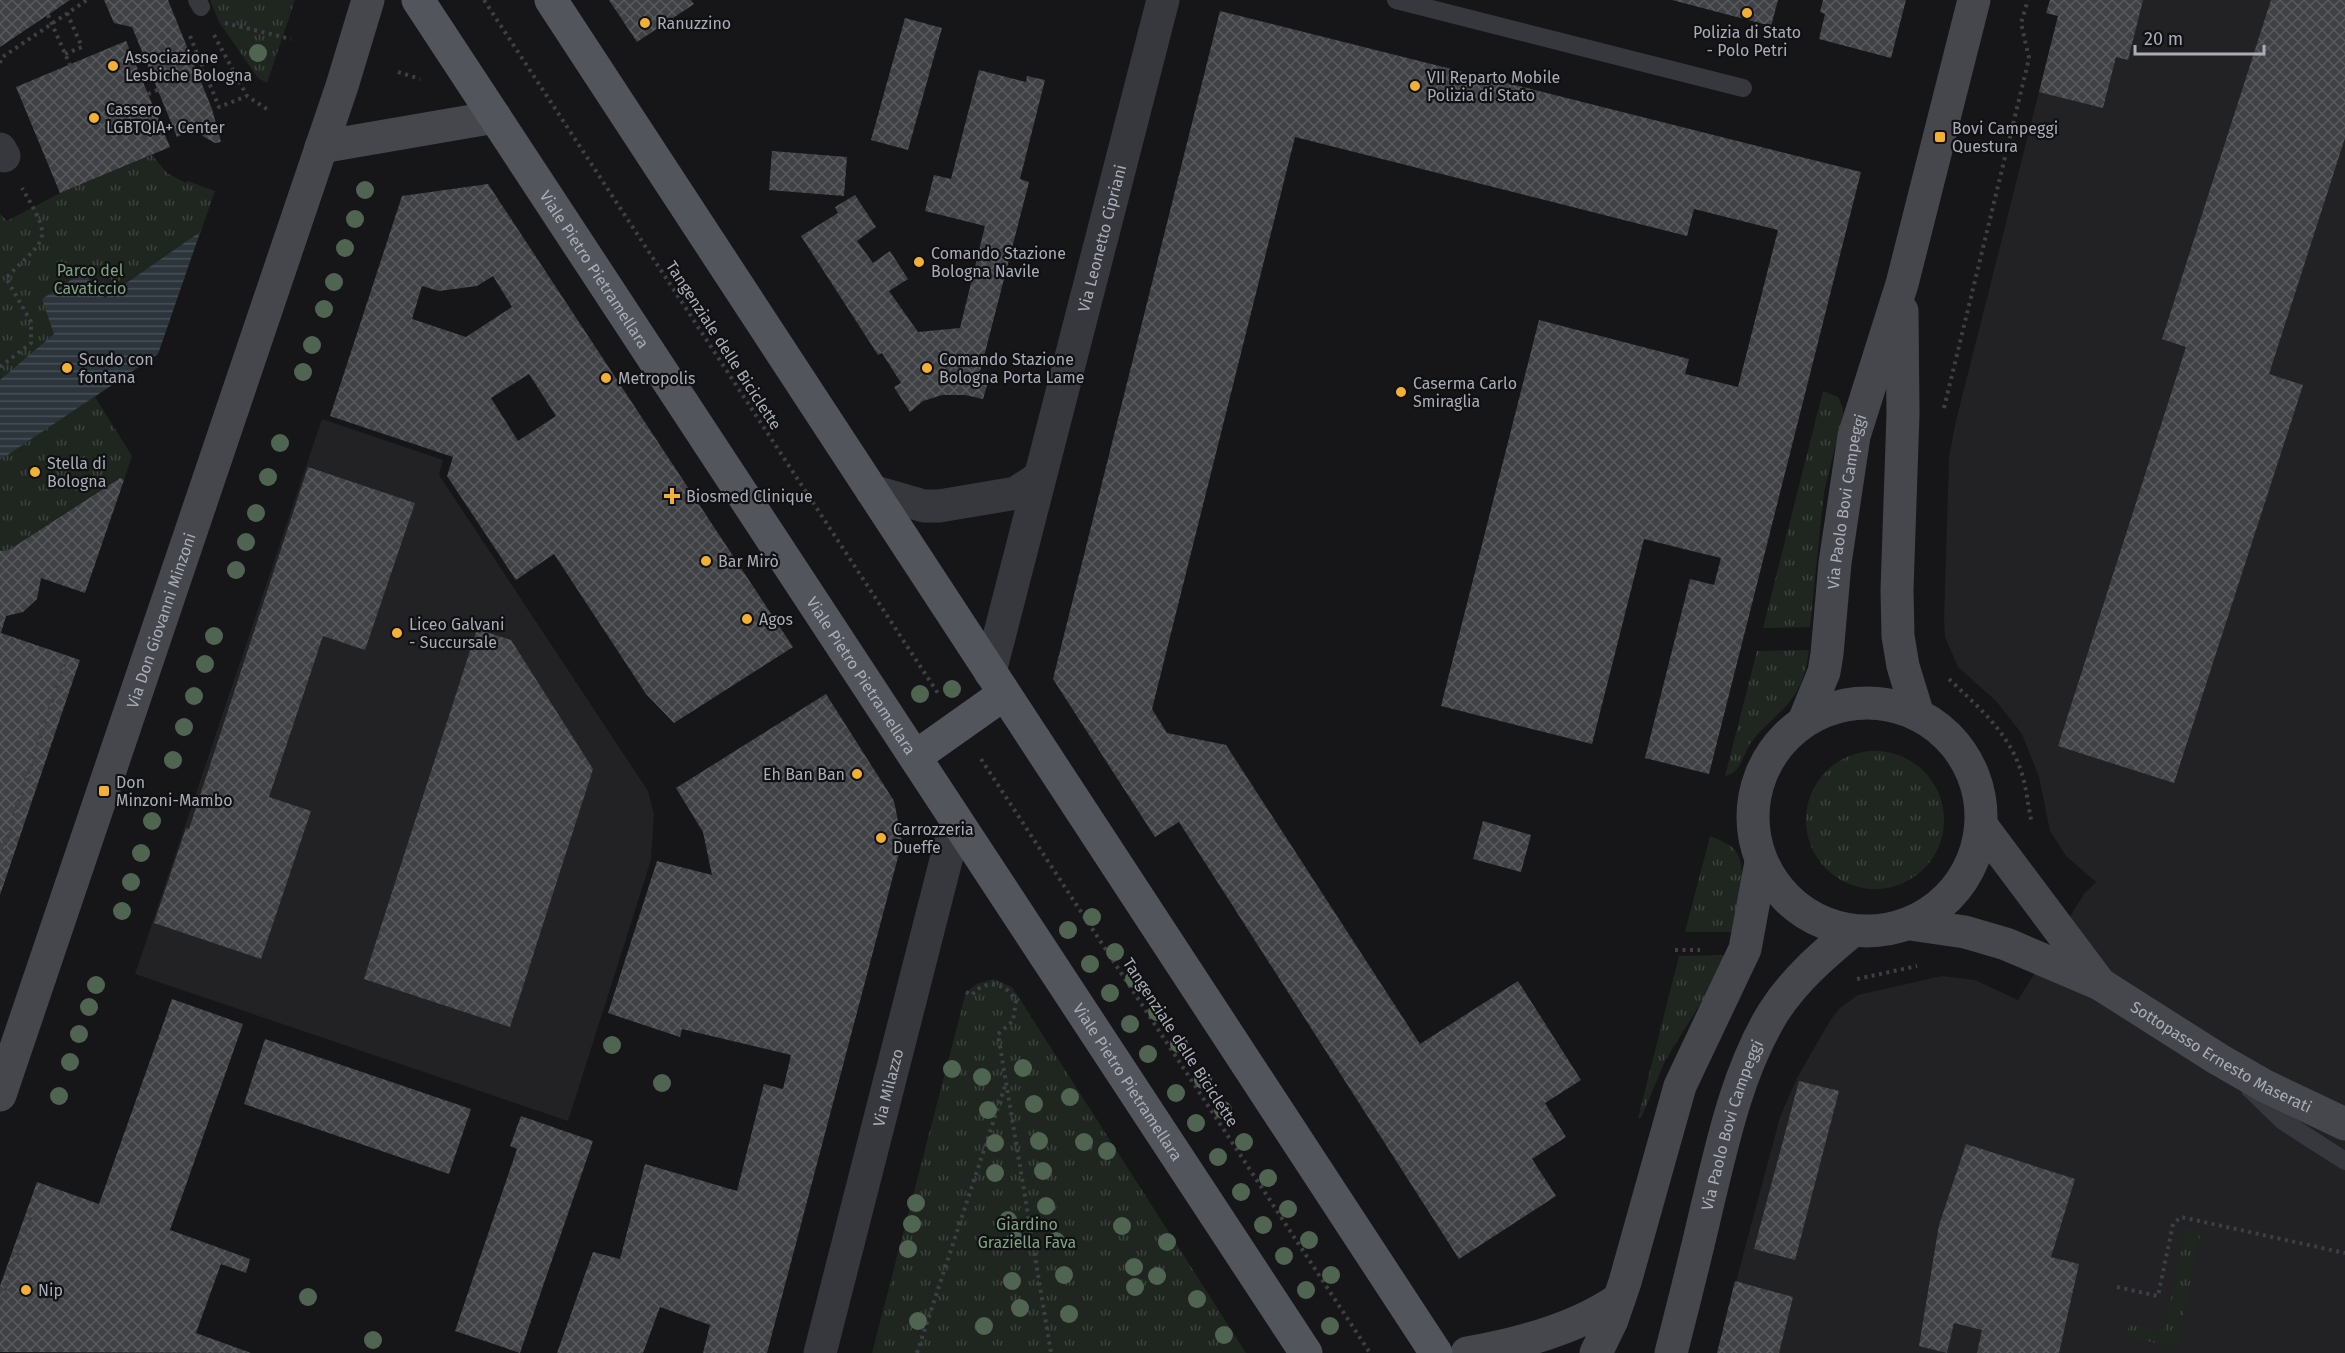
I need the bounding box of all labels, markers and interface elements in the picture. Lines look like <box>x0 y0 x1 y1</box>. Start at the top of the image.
marker: Polizia di Stato - Polo Petri <box>1740 6 1754 20</box>
place label: Ranuzzino <box>657 14 731 33</box>
marker: Ranuzzino <box>638 16 652 30</box>
scale bar <box>2135 18 2264 56</box>
place label: Polizia di Stato - Polo Petri <box>1693 23 1801 60</box>
text: 20 m <box>2144 28 2183 50</box>
place label: Associazione Lesbiche Bologna <box>125 48 252 85</box>
marker: Associazione Lesbiche Bologna <box>106 59 120 73</box>
place label: VII Reparto Mobile Polizia di Stato <box>1427 68 1560 105</box>
marker: VII Reparto Mobile Polizia di Stato <box>1408 79 1422 93</box>
place label: Cassero LGBTQIA+ Center <box>106 100 225 137</box>
marker: Cassero LGBTQIA+ Center <box>87 111 101 125</box>
place label: Bovi Campeggi Questura <box>1952 119 2058 156</box>
marker: Bovi Campeggi Questura <box>1933 130 1947 144</box>
street label: Via Leonetto Cipriani <box>1074 163 1130 314</box>
street label: Viale Pietro Pietramellara <box>536 187 653 352</box>
place label: Comando Stazione Bologna Navile <box>931 244 1066 281</box>
marker: Comando Stazione Bologna Navile <box>912 255 926 269</box>
street label: Tangenziale delle Biciclette <box>662 257 785 433</box>
park label: Parco del Cavaticcio <box>54 261 126 298</box>
place label: Scudo con fontana <box>79 350 154 387</box>
place label: Comando Stazione Bologna Porta Lame <box>939 350 1085 387</box>
marker: Scudo con fontana <box>60 361 74 375</box>
marker: Comando Stazione Bologna Porta Lame <box>920 361 934 375</box>
place label: Metropolis <box>618 369 696 388</box>
marker: Metropolis <box>599 371 613 385</box>
place label: Caserma Carlo Smiraglia <box>1413 374 1517 411</box>
marker: Caserma Carlo Smiraglia <box>1394 385 1408 399</box>
street label: Via Paolo Bovi Campeggi <box>1824 412 1870 590</box>
place label: Stella di Bologna <box>47 454 106 491</box>
marker: Stella di Bologna <box>28 465 42 479</box>
marker: Biosmed Clinique <box>663 487 681 505</box>
place label: Biosmed Clinique <box>686 487 813 506</box>
street label: Via Don Giovanni Minzoni <box>123 530 200 711</box>
place label: Bar Mirò <box>718 552 779 571</box>
marker: Bar Mirò <box>699 554 713 568</box>
street label: Viale Pietro Pietramellara <box>802 593 920 758</box>
place label: Agos <box>759 610 793 629</box>
marker: Agos <box>740 612 754 626</box>
place label: Liceo Galvani - Succursale <box>409 615 505 652</box>
marker: Liceo Galvani - Succursale <box>390 626 404 640</box>
place label: Eh Ban Ban <box>763 765 845 784</box>
marker: Eh Ban Ban <box>850 767 864 781</box>
place label: Don Minzoni-Mambo <box>116 773 233 810</box>
marker: Don Minzoni-Mambo <box>97 784 111 798</box>
place label: Carrozzeria Dueffe <box>893 820 974 857</box>
marker: Carrozzeria Dueffe <box>874 831 888 845</box>
street label: Tangenziale delle Biciclette <box>1119 954 1242 1130</box>
street label: Sottopasso Ernesto Maserati <box>2127 997 2315 1117</box>
street label: Viale Pietro Pietramellara <box>1069 1000 1186 1165</box>
street label: Via Paolo Bovi Campeggi <box>1697 1037 1767 1212</box>
street label: Via Milazzo <box>869 1047 907 1129</box>
park label: Giardino Graziella Fava <box>978 1215 1076 1252</box>
place label: Nip <box>38 1281 63 1300</box>
marker: Nip <box>19 1283 33 1297</box>

